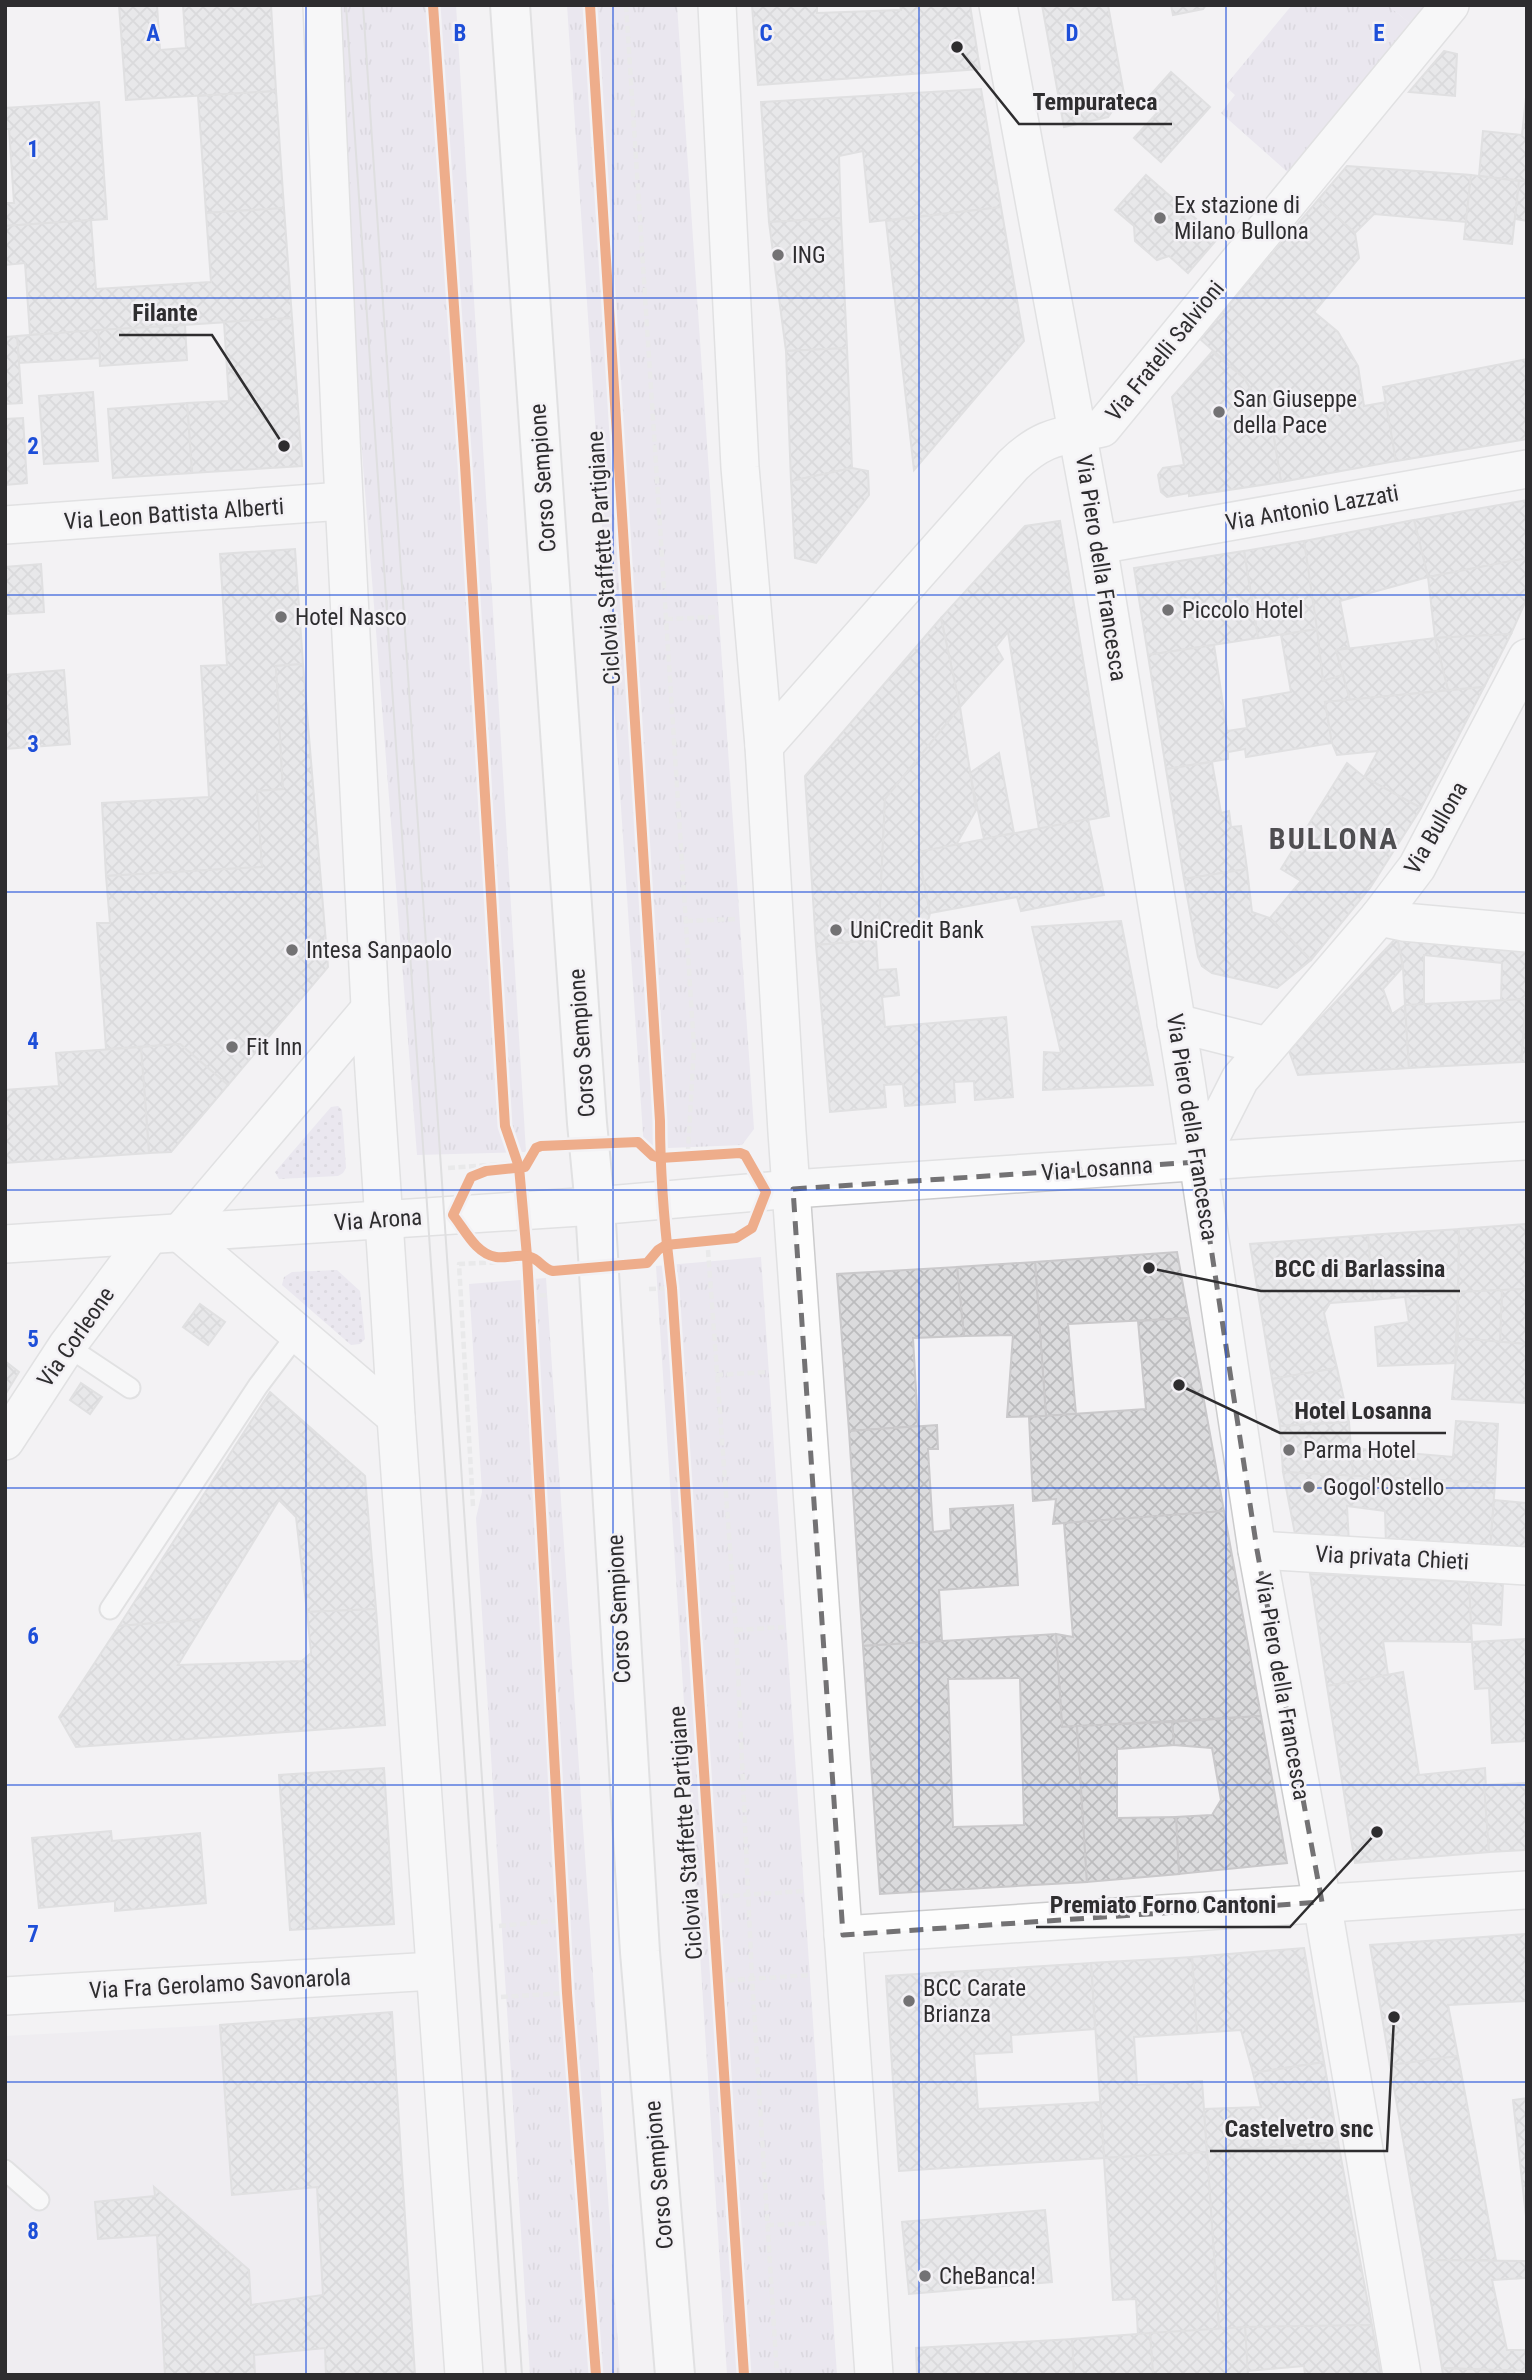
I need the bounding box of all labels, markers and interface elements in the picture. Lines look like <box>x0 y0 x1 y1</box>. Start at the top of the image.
text: A <box>146 20 160 47</box>
text: B <box>454 20 466 47</box>
text: C <box>759 20 773 47</box>
text: D <box>1066 20 1079 47</box>
text: E <box>1373 20 1385 47</box>
callout: Tempurateca <box>1019 79 1172 124</box>
text: Tempurateca <box>1032 88 1158 116</box>
text: 1 <box>27 136 39 163</box>
place label: Ex stazione di Milano Bullona <box>1174 192 1309 245</box>
marker: Ex stazione di Milano Bullona <box>1152 210 1168 226</box>
place label: ING <box>792 242 826 269</box>
marker: ING <box>770 247 786 263</box>
street label: Via Fratelli Salvioni <box>1100 275 1230 427</box>
callout: Filante <box>119 290 212 335</box>
text: Filante <box>132 299 198 327</box>
place label: San Giuseppe della Pace <box>1233 386 1357 439</box>
street label: Corso Sempione <box>524 403 562 553</box>
marker: San Giuseppe della Pace <box>1211 404 1227 420</box>
street label: Ciclovia Staffette Partigiane <box>582 430 626 686</box>
text: 2 <box>27 433 39 460</box>
street label: Via Piero della Francesca <box>1070 453 1132 683</box>
street label: Via Antonio Lazzati <box>1223 479 1401 537</box>
street label: Via Leon Battista Alberti <box>63 493 285 535</box>
place label: Piccolo Hotel <box>1182 597 1304 624</box>
marker: Piccolo Hotel <box>1160 602 1176 618</box>
place label: Hotel Nasco <box>295 604 407 631</box>
marker: Hotel Nasco <box>273 609 289 625</box>
text: 3 <box>27 731 39 758</box>
street label: Via Bullona <box>1399 777 1473 879</box>
district label: BULLONA <box>1269 821 1399 856</box>
place label: UniCredit Bank <box>850 917 984 944</box>
marker: UniCredit Bank <box>828 922 844 938</box>
place label: Intesa Sanpaolo <box>306 937 452 964</box>
marker: Intesa Sanpaolo <box>284 942 300 958</box>
street label: Corso Sempione <box>563 968 601 1118</box>
street label: Via Piero della Francesca <box>1161 1012 1223 1242</box>
text: 4 <box>27 1028 39 1055</box>
place label: Fit Inn <box>246 1034 302 1061</box>
marker: Fit Inn <box>224 1039 240 1055</box>
street label: Via Losanna <box>1040 1152 1154 1186</box>
street label: Via Arona <box>333 1203 423 1237</box>
callout: BCC di Barlassina <box>1261 1246 1460 1291</box>
text: BCC di Barlassina <box>1275 1255 1445 1283</box>
street label: Via Corleone <box>32 1282 120 1392</box>
text: 5 <box>27 1326 39 1353</box>
callout: Hotel Losanna <box>1280 1388 1446 1433</box>
text: Hotel Losanna <box>1294 1397 1432 1425</box>
place label: Parma Hotel <box>1303 1437 1416 1464</box>
marker: Parma Hotel <box>1281 1442 1297 1458</box>
place label: Gogol'Ostello <box>1323 1474 1444 1501</box>
marker: Gogol'Ostello <box>1301 1479 1317 1495</box>
street label: Corso Sempione <box>602 1534 636 1684</box>
street label: Via privata Chieti <box>1314 1540 1470 1576</box>
street label: Via Piero della Francesca <box>1249 1572 1315 1802</box>
text: 6 <box>27 1623 39 1650</box>
street label: Ciclovia Staffette Partigiane <box>664 1705 708 1961</box>
callout: Premiato Forno Cantoni <box>1036 1882 1290 1927</box>
text: Premiato Forno Cantoni <box>1050 1891 1276 1919</box>
text: 7 <box>27 1921 39 1948</box>
street label: Via Fra Gerolamo Savonarola <box>88 1964 352 2004</box>
place label: BCC Carate Brianza <box>923 1975 1026 2028</box>
marker: BCC Carate Brianza <box>901 1993 917 2009</box>
street label: Corso Sempione <box>639 2100 679 2250</box>
callout: Castelvetro snc <box>1210 2106 1387 2151</box>
text: Castelvetro snc <box>1225 2115 1373 2143</box>
text: 8 <box>27 2218 39 2245</box>
place label: CheBanca! <box>939 2263 1036 2290</box>
marker: CheBanca! <box>917 2268 933 2284</box>

